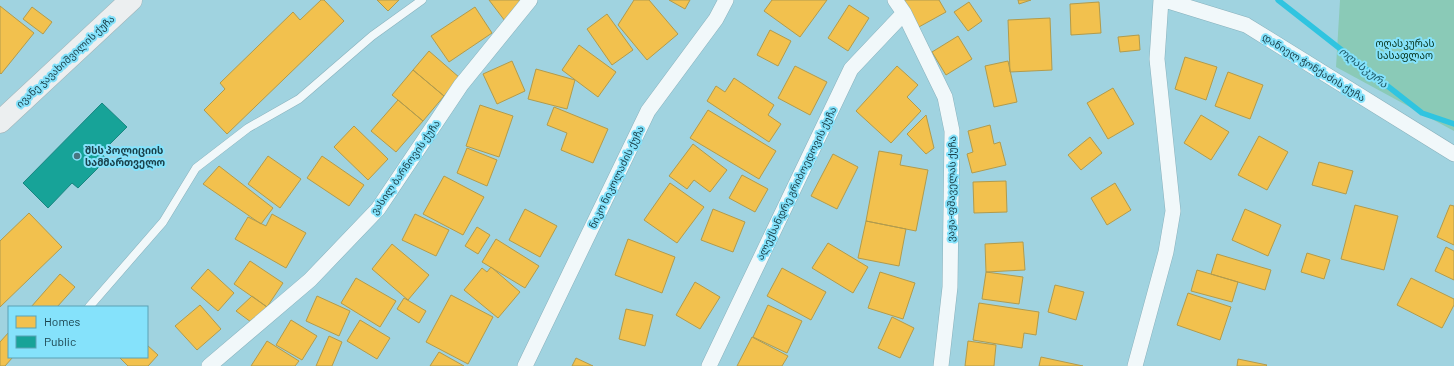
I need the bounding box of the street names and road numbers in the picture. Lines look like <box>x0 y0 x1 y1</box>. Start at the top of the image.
street label: ივანე ჯავახიშვილის ქუჩა <box>13 12 117 110</box>
street label: დანიელ ჭონქაძის ქუჩა <box>1260 30 1368 104</box>
street label: ალექსანდრე გრიბოედოვის ქუჩა <box>754 104 839 262</box>
street label: ვასილ ბარნოვის ქუჩა <box>368 118 443 217</box>
street label: ნიკო ნიკოლაძის ქუჩა <box>586 124 647 231</box>
street label: ვაჟა-ფშაველას ქუჩა <box>944 136 959 242</box>

